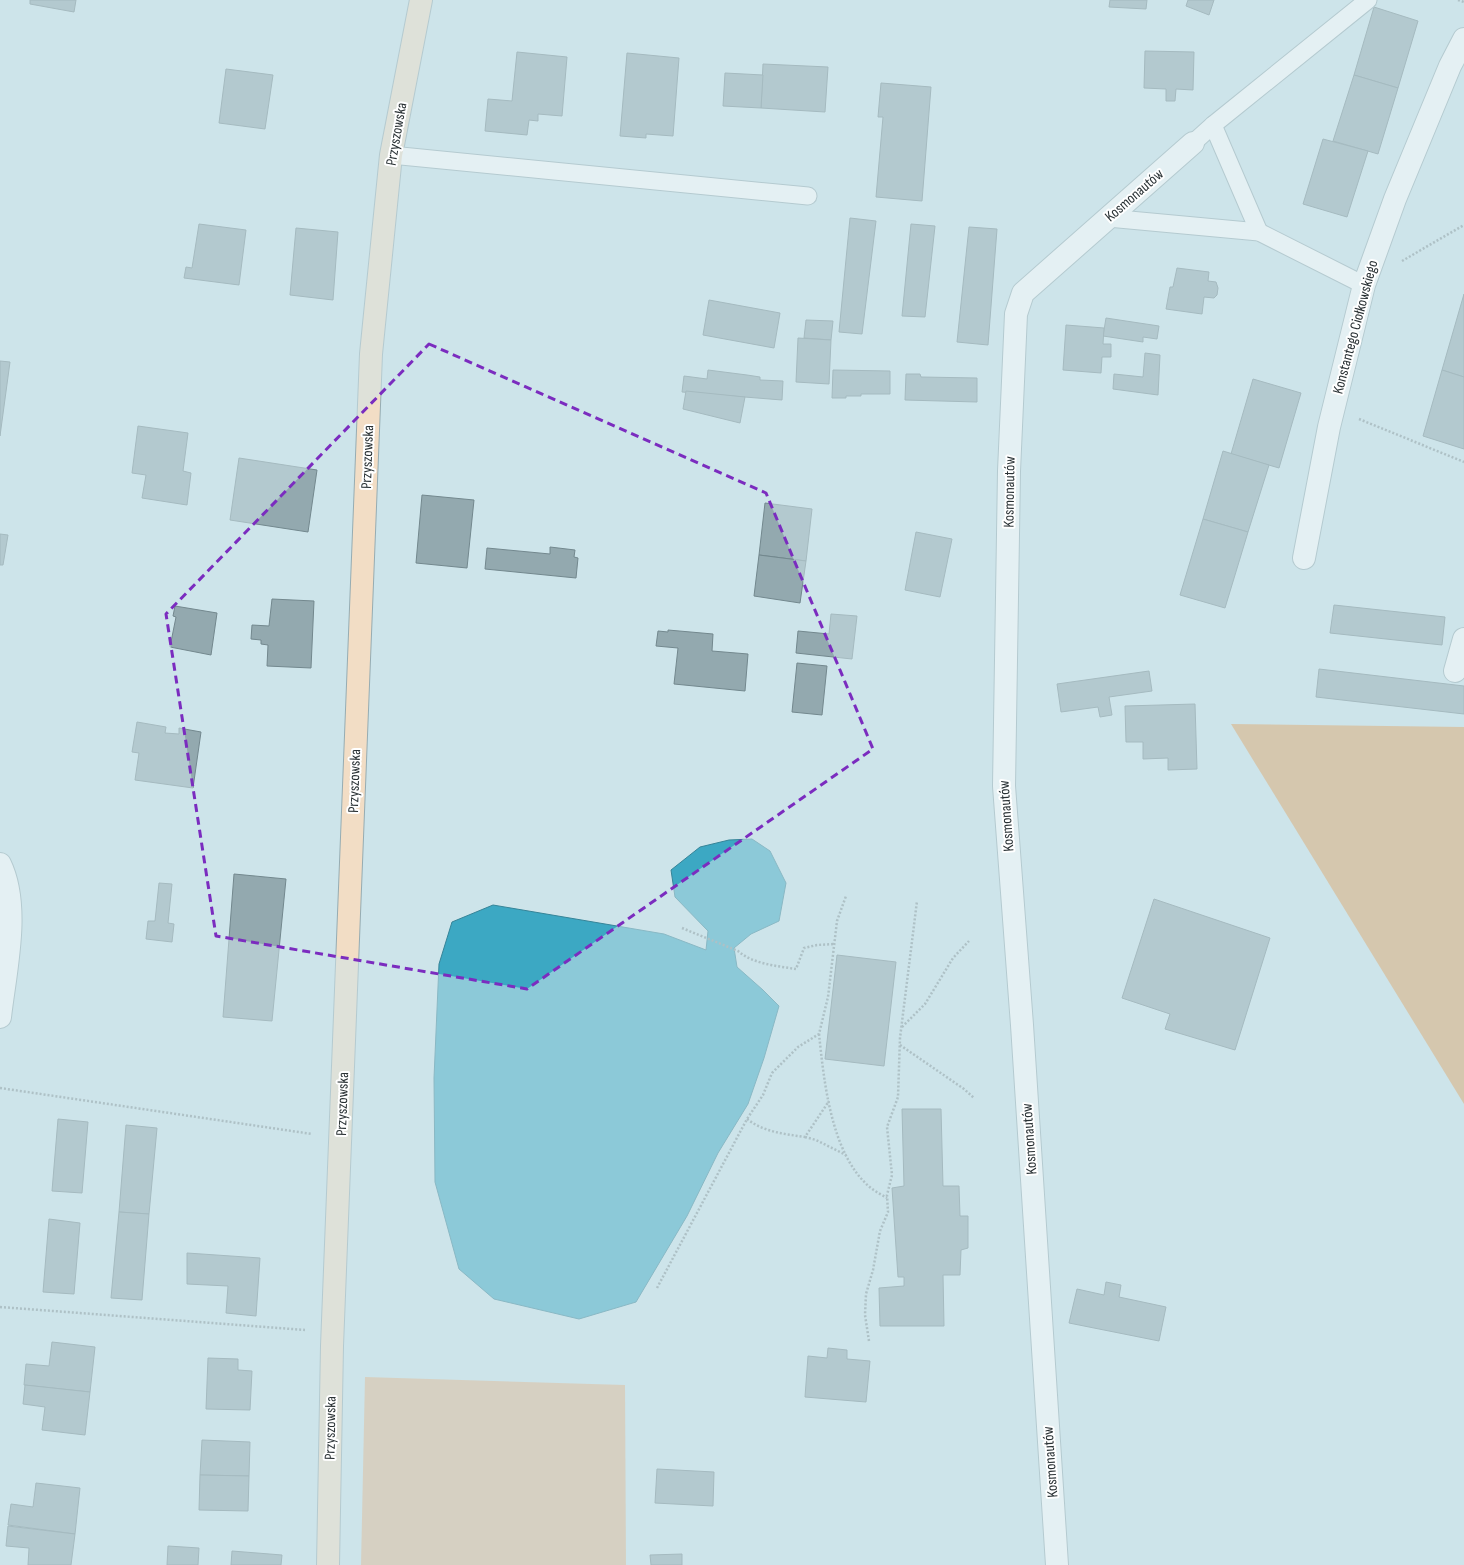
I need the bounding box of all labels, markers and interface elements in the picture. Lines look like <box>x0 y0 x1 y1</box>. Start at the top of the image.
street label: Przyszowska <box>382 101 411 167</box>
street label: Kosmonautów <box>1101 164 1168 226</box>
street label: Konstantego Ciołkowskiego <box>1328 258 1382 396</box>
street label: Przyszowska <box>357 425 378 489</box>
street label: Kosmonautów <box>999 456 1020 528</box>
street label: Przyszowska <box>344 749 365 813</box>
street label: Kosmonautów <box>994 779 1018 852</box>
street label: Przyszowska <box>332 1072 353 1136</box>
street label: Kosmonautów <box>1017 1102 1041 1175</box>
street label: Przyszowska <box>320 1396 341 1460</box>
street label: Kosmonautów <box>1038 1425 1062 1498</box>

